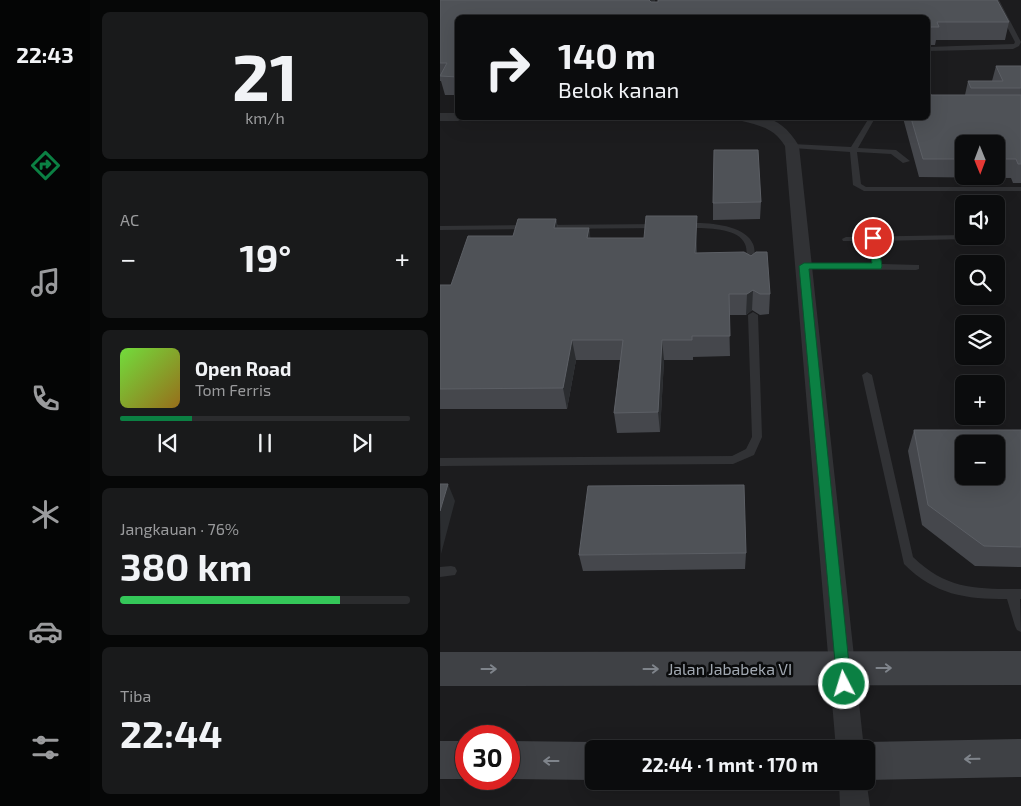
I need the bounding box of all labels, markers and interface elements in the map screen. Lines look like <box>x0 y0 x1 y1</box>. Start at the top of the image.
text: 140 m <box>558 34 656 76</box>
icon: right <box>475 35 540 100</box>
text: 21 <box>232 36 298 114</box>
text: 22:43 <box>16 41 74 67</box>
text: Belok kanan <box>558 76 679 102</box>
text: km/h <box>245 108 285 127</box>
north arrow <box>955 135 1005 185</box>
map controls <box>955 135 1005 485</box>
icon: directions <box>28 148 63 183</box>
button: sound <box>955 195 1005 245</box>
text: AC <box>120 210 139 229</box>
pin <box>852 217 894 259</box>
icon: arrive <box>859 224 887 252</box>
text: 19° <box>240 234 291 280</box>
text: − <box>120 241 136 275</box>
text: + <box>395 241 410 275</box>
button: search <box>955 255 1005 305</box>
icon: music <box>28 265 63 300</box>
button: layers <box>955 315 1005 365</box>
text: Open Road <box>195 357 291 380</box>
button: + <box>955 375 1005 425</box>
text: Tom Ferris <box>195 380 271 399</box>
icon: phone <box>28 381 63 416</box>
icon: previous <box>154 429 182 457</box>
icon: pause <box>251 429 279 457</box>
icon: next <box>348 429 376 457</box>
button: − <box>955 435 1005 485</box>
icon: climate <box>28 497 63 532</box>
text: Jangkauan · 76% <box>120 519 239 538</box>
text: 380 km <box>120 543 252 589</box>
icon: car <box>28 614 63 649</box>
position arrow <box>817 657 869 709</box>
street label: Jalan Jababeka VI <box>668 659 792 678</box>
one-way arrow <box>875 663 891 673</box>
one-way arrow <box>480 664 496 674</box>
one-way arrow <box>642 664 659 674</box>
text: Tiba <box>120 686 151 705</box>
text: 22:44 <box>120 710 222 756</box>
speed limit sign: 30 <box>455 725 520 790</box>
icon: filters <box>28 730 63 765</box>
text: 22:44 · 1 mnt · 170 m <box>642 753 818 776</box>
one-way arrow <box>965 754 981 764</box>
one-way arrow <box>544 756 560 766</box>

